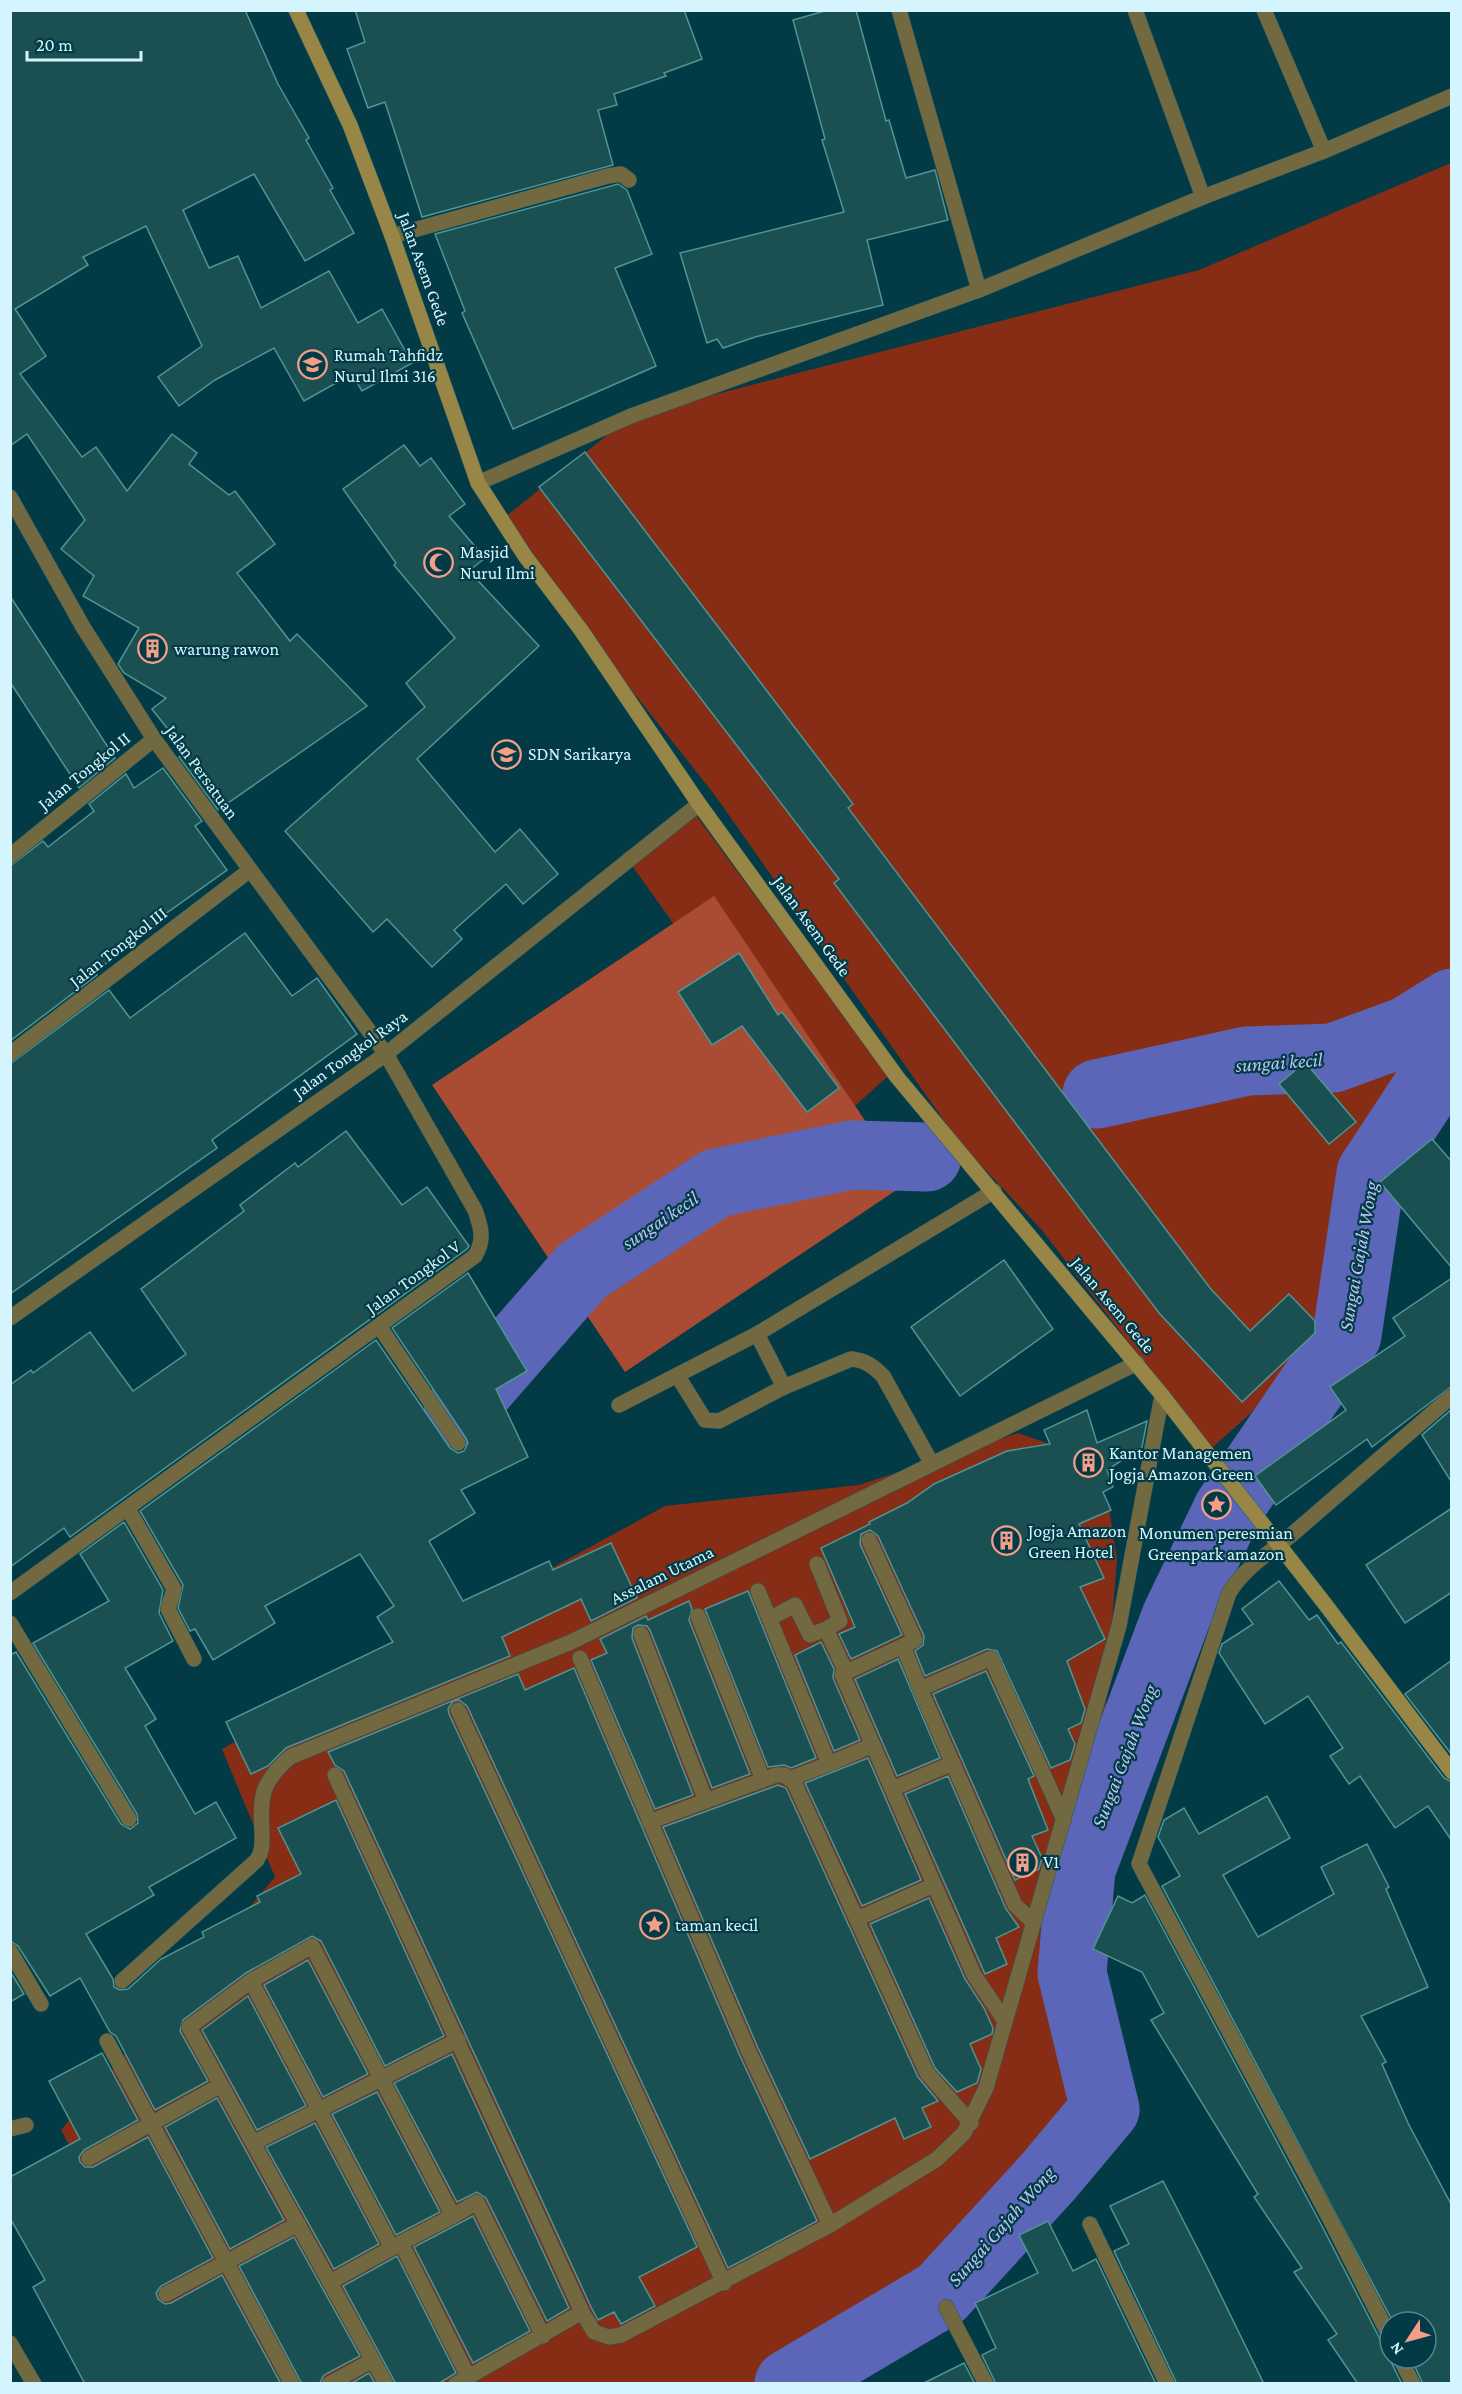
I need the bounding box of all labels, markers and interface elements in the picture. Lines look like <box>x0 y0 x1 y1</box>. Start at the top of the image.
scale bar <box>27 24 141 62</box>
text: 20 m <box>36 35 73 55</box>
street label: Jalan Asem Gede <box>393 208 454 329</box>
place label: Rumah Tahfidz Nurul Ilmi 316 <box>334 345 443 386</box>
school or university icon: Rumah Tahfidz Nurul Ilmi 316 <box>297 349 329 381</box>
place label: Masjid Nurul Ilmi <box>460 542 535 583</box>
mosque icon: Masjid Nurul Ilmi <box>423 546 455 578</box>
building icon: warung rawon <box>137 633 169 665</box>
place label: warung rawon <box>174 639 279 659</box>
street label: Jalan Persatuan <box>160 719 243 823</box>
street label: Jalan Tongkol II <box>32 728 134 815</box>
school or university icon: SDN Sarikarya <box>491 738 523 770</box>
place label: SDN Sarikarya <box>528 744 631 764</box>
street label: Jalan Asem Gede <box>768 870 855 980</box>
street label: Jalan Tongkol III <box>64 903 171 992</box>
street label: Jalan Tongkol Raya <box>287 1006 411 1103</box>
water label: sungai kecil <box>1234 1048 1324 1077</box>
water label: Sungai Gajah Wong <box>1334 1178 1383 1333</box>
water label: sungai kecil <box>617 1186 704 1255</box>
street label: Jalan Tongkol V <box>360 1236 465 1319</box>
street label: Jalan Asem Gede <box>1066 1251 1159 1357</box>
place label: Kantor Managemen Jogja Amazon Green <box>1107 1443 1254 1485</box>
building icon: Kantor Managemen Jogja Amazon Green <box>1072 1447 1104 1479</box>
place icon: Monumen peresmian Greenpark amazon <box>1200 1488 1232 1520</box>
place label: Jogja Amazon Green Hotel <box>1026 1521 1127 1562</box>
place label: Monumen peresmian Greenpark amazon <box>1139 1523 1293 1564</box>
building icon: Jogja Amazon Green Hotel <box>991 1525 1023 1557</box>
street label: Assalam Utama <box>607 1541 717 1609</box>
water label: Sungai Gajah Wong <box>1087 1680 1163 1831</box>
building icon: V1 <box>1006 1846 1038 1878</box>
place label: V1 <box>1043 1852 1059 1872</box>
place icon: taman kecil <box>638 1909 670 1941</box>
place label: taman kecil <box>675 1915 759 1935</box>
water label: Sungai Gajah Wong <box>943 2161 1061 2291</box>
north arrow <box>1378 2310 1438 2370</box>
text: N <box>1386 2339 1406 2358</box>

